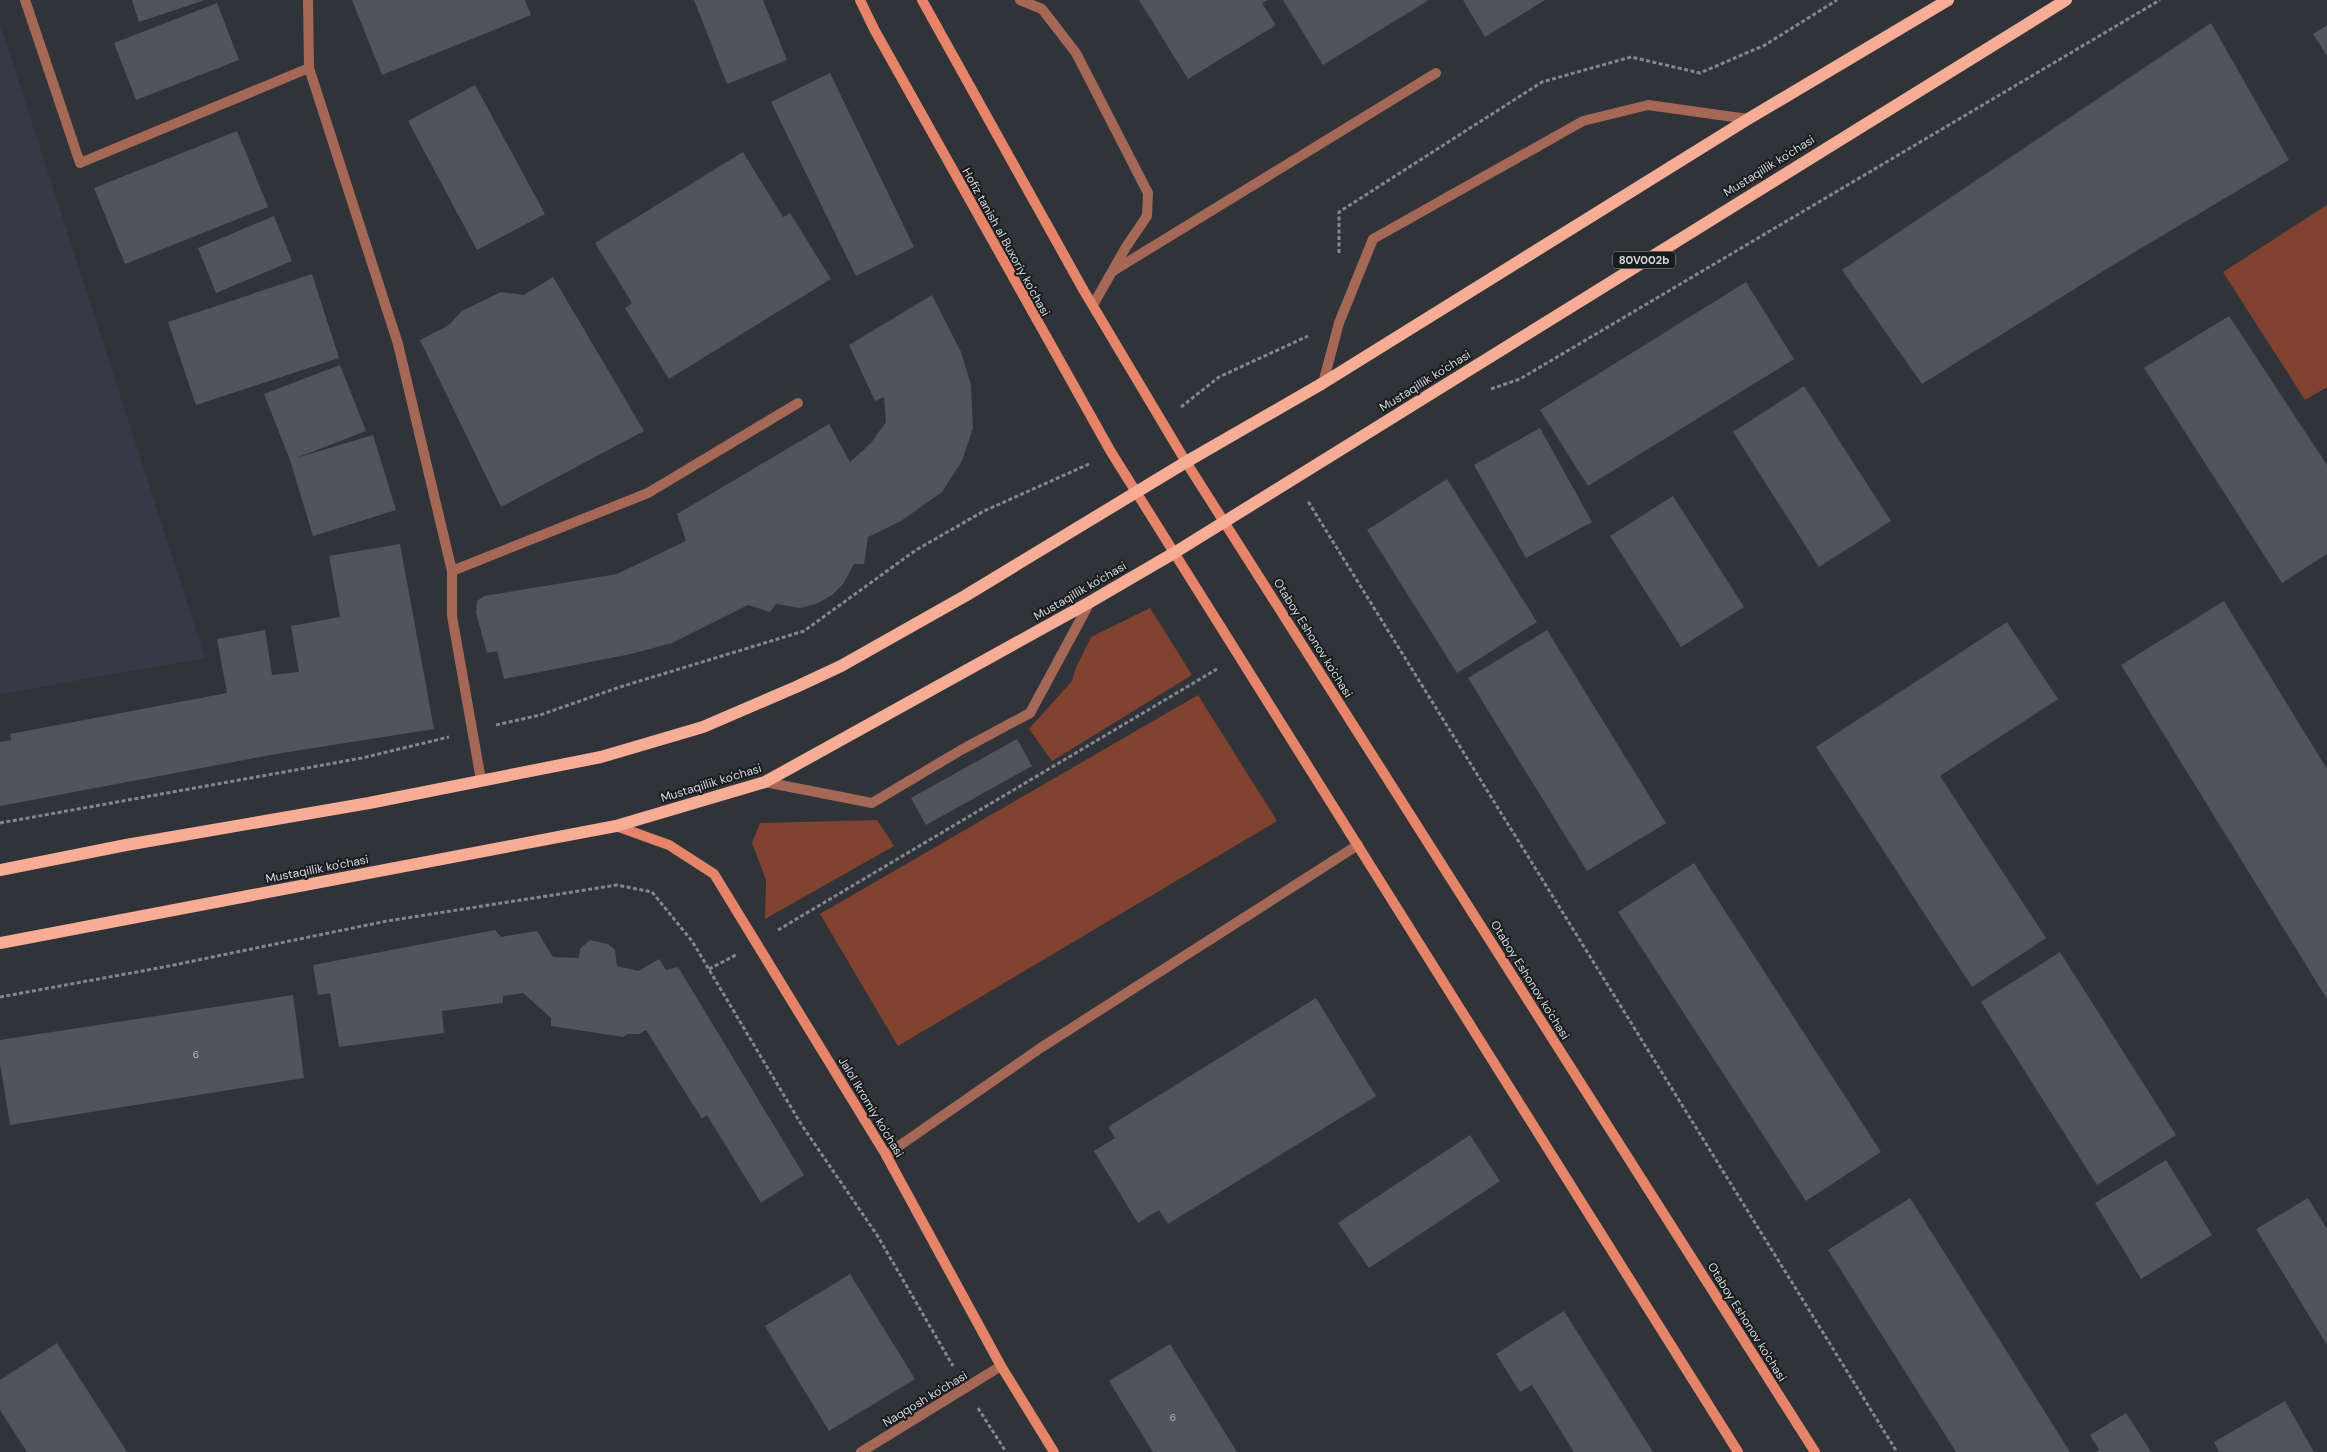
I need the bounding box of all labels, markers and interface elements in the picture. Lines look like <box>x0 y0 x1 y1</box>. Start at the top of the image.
street label: Mustaqillik ko'chasi <box>1720 131 1818 201</box>
street label: Hofiz tanish al Buxoriy ko'chasi <box>958 165 1054 319</box>
road number: 80V002b <box>1613 252 1675 268</box>
street label: Mustaqillik ko'chasi <box>1376 346 1474 416</box>
street label: Mustaqillik ko'chasi <box>1031 558 1129 624</box>
street label: Otaboy Eshonov ko'chasi <box>1270 576 1356 701</box>
street label: Mustaqillik ko'chasi <box>659 760 763 806</box>
street label: Mustaqillik ko'chasi <box>264 851 370 887</box>
street label: Otaboy Eshonov ko'chasi <box>1487 918 1573 1043</box>
house number: 6 <box>193 1048 199 1061</box>
street label: Jalol Ikromiy ko'chasi <box>835 1054 907 1160</box>
street label: Otaboy Eshonov ko'chasi <box>1704 1260 1790 1385</box>
street label: Naqqosh ko'chasi <box>880 1367 970 1431</box>
house number: 6 <box>1170 1411 1176 1424</box>

